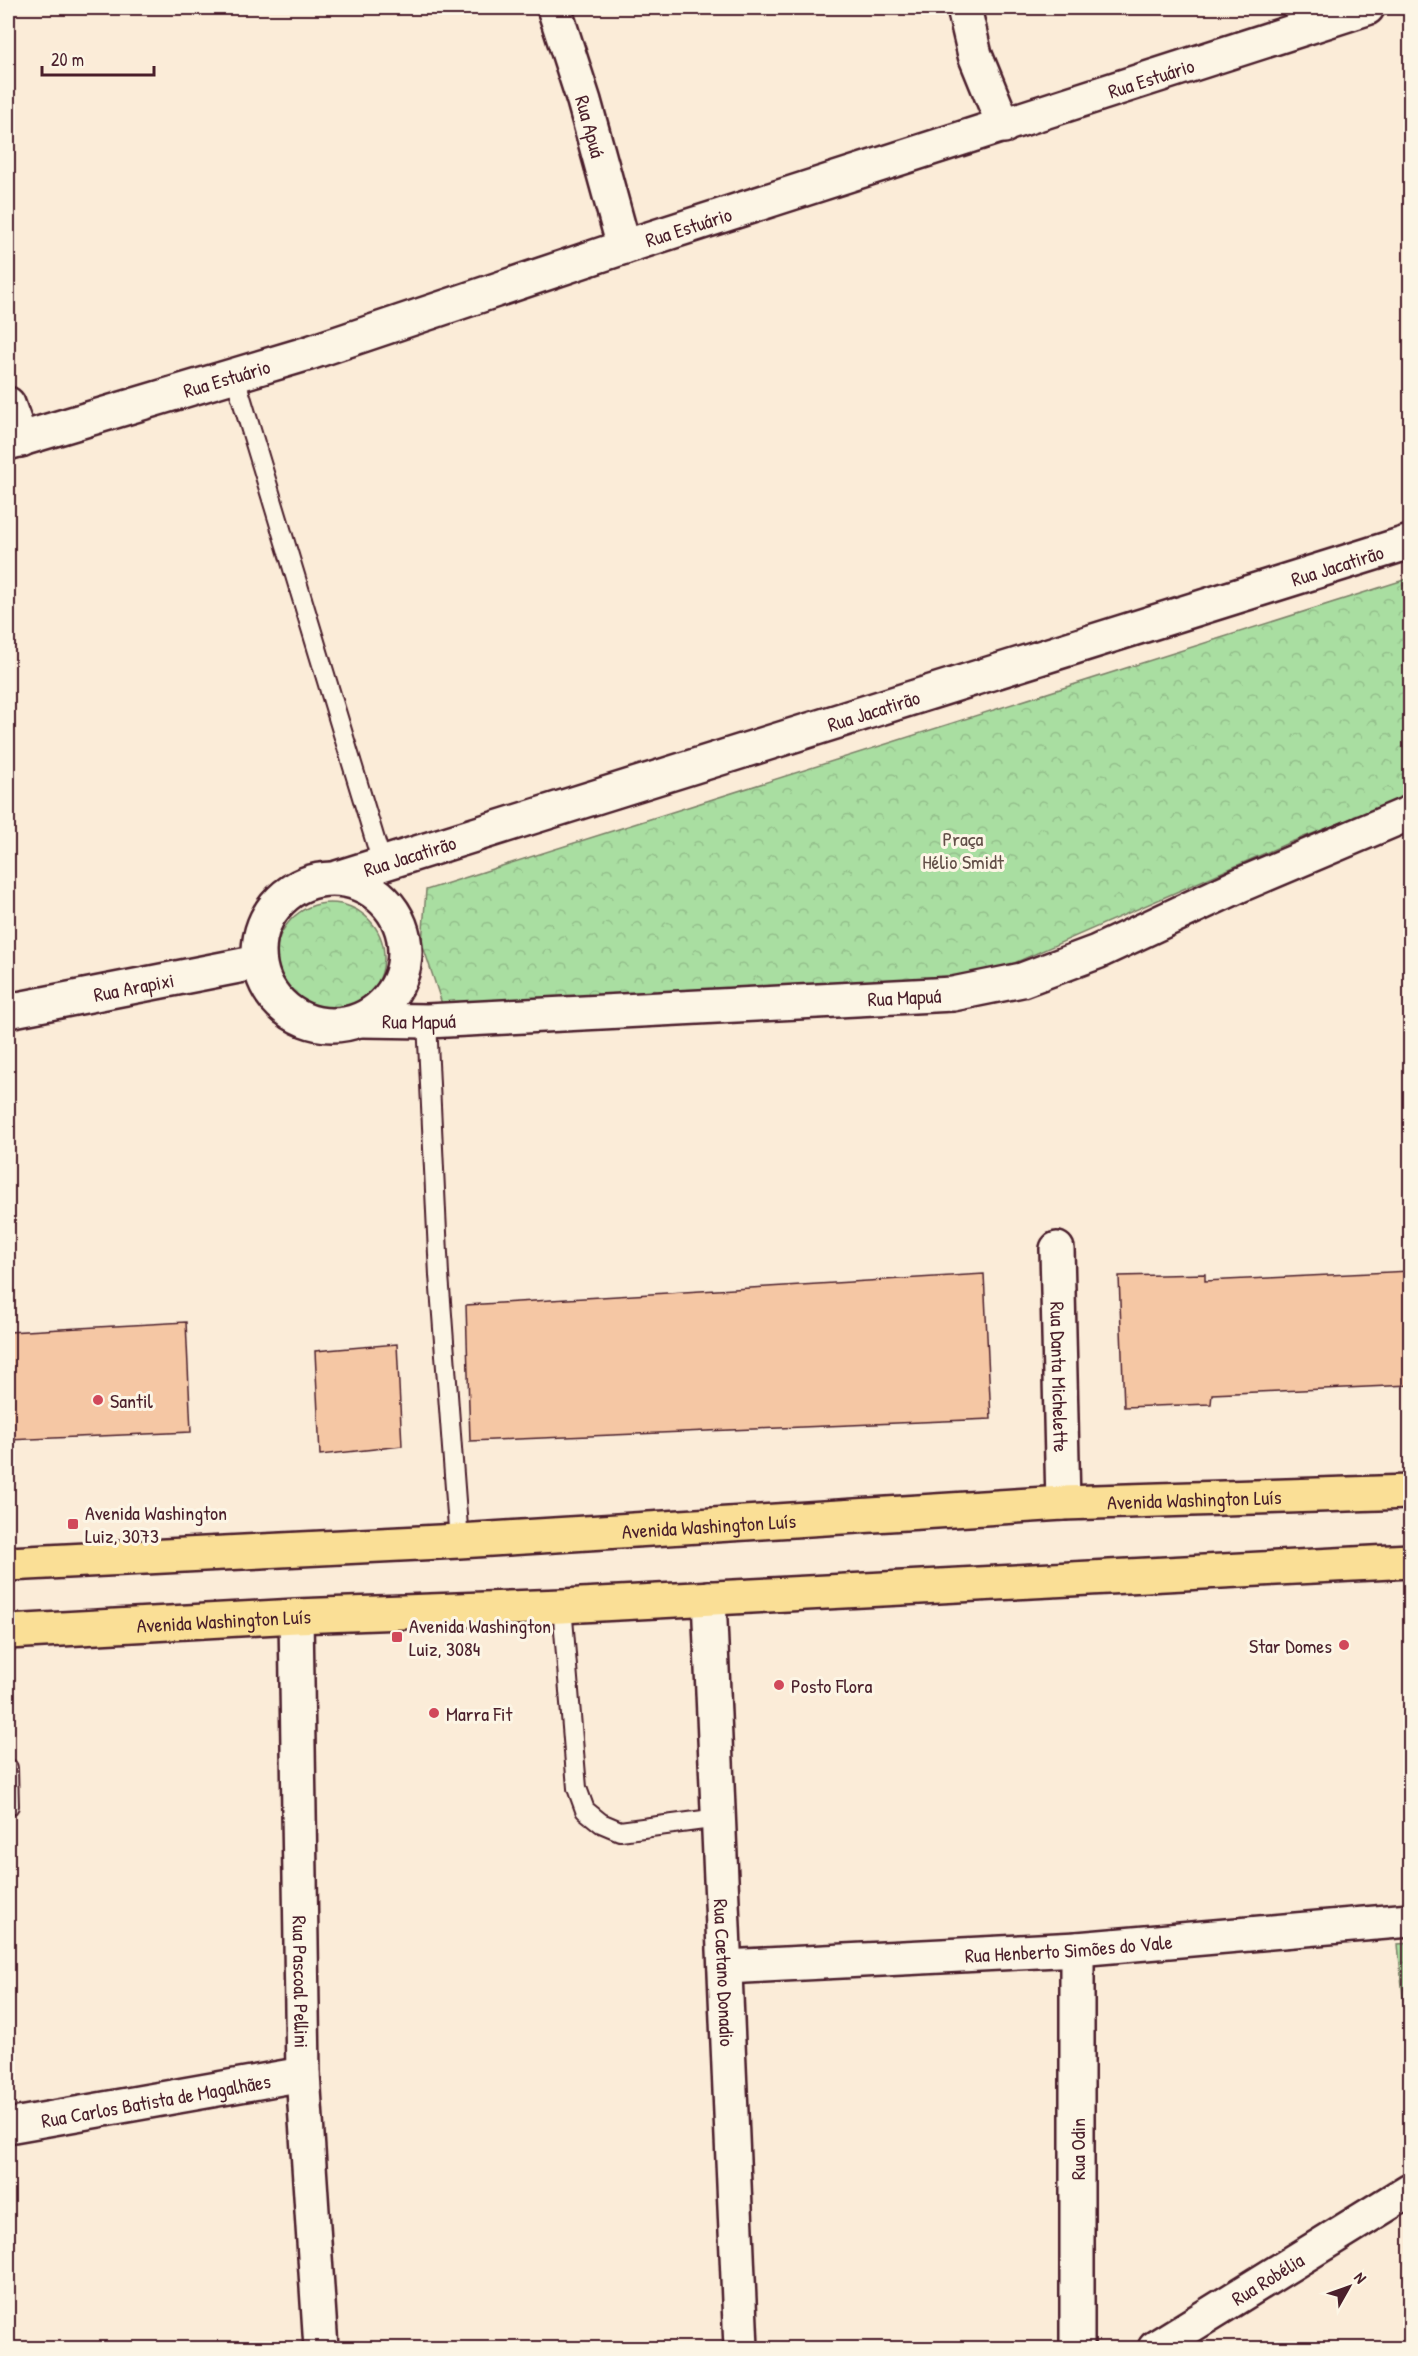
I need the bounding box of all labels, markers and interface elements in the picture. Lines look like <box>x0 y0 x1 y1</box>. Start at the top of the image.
scale bar <box>42 39 154 77</box>
text: 20 m <box>51 47 84 72</box>
street label: Rua Estuário <box>1104 51 1197 104</box>
street label: Rua Apuá <box>569 92 612 161</box>
street label: Rua Estuário <box>642 200 735 253</box>
street label: Rua Estuário <box>180 352 273 403</box>
street label: Rua Jacatirão <box>1288 538 1387 592</box>
street label: Rua Jacatirão <box>824 683 923 737</box>
park label: Praça Hélio Smidt <box>922 825 1005 875</box>
street label: Rua Jacatirão <box>360 828 459 882</box>
street label: Rua Arapixi <box>91 965 176 1008</box>
street label: Rua Mapuá <box>867 981 942 1012</box>
street label: Rua Mapuá <box>382 1006 457 1035</box>
street label: Rua Danta Michelette <box>1045 1301 1075 1453</box>
place label: Santil <box>110 1387 153 1414</box>
marker: Santil <box>91 1393 105 1407</box>
street label: Avenida Washington Luís <box>1107 1483 1282 1515</box>
place label: Avenida Washington Luiz, 3073 <box>85 1499 227 1549</box>
street label: Avenida Washington Luís <box>621 1506 797 1544</box>
marker: Avenida Washington Luiz, 3073 <box>66 1517 80 1531</box>
street label: Avenida Washington Luís <box>136 1602 312 1638</box>
place label: Avenida Washington Luiz, 3084 <box>409 1612 551 1662</box>
marker: Avenida Washington Luiz, 3084 <box>390 1630 404 1644</box>
place label: Star Domes <box>1249 1632 1332 1659</box>
marker: Star Domes <box>1337 1638 1351 1652</box>
place label: Posto Flora <box>791 1672 872 1699</box>
marker: Posto Flora <box>772 1678 786 1692</box>
place label: Marra Fit <box>446 1700 514 1727</box>
marker: Marra Fit <box>427 1706 441 1720</box>
street label: Rua Caetano Donadio <box>708 1898 742 2047</box>
street label: Rua Pascoal Pellini <box>287 1915 316 2048</box>
street label: Rua Henberto Simões do Vale <box>964 1927 1173 1968</box>
street label: Rua Carlos Batista de Magalhães <box>39 2066 273 2133</box>
street label: Rua Odin <box>1064 2118 1091 2180</box>
street label: Rua Robélia <box>1226 2246 1309 2311</box>
north arrow <box>1319 2257 1379 2317</box>
text: N <box>1349 2267 1372 2288</box>

